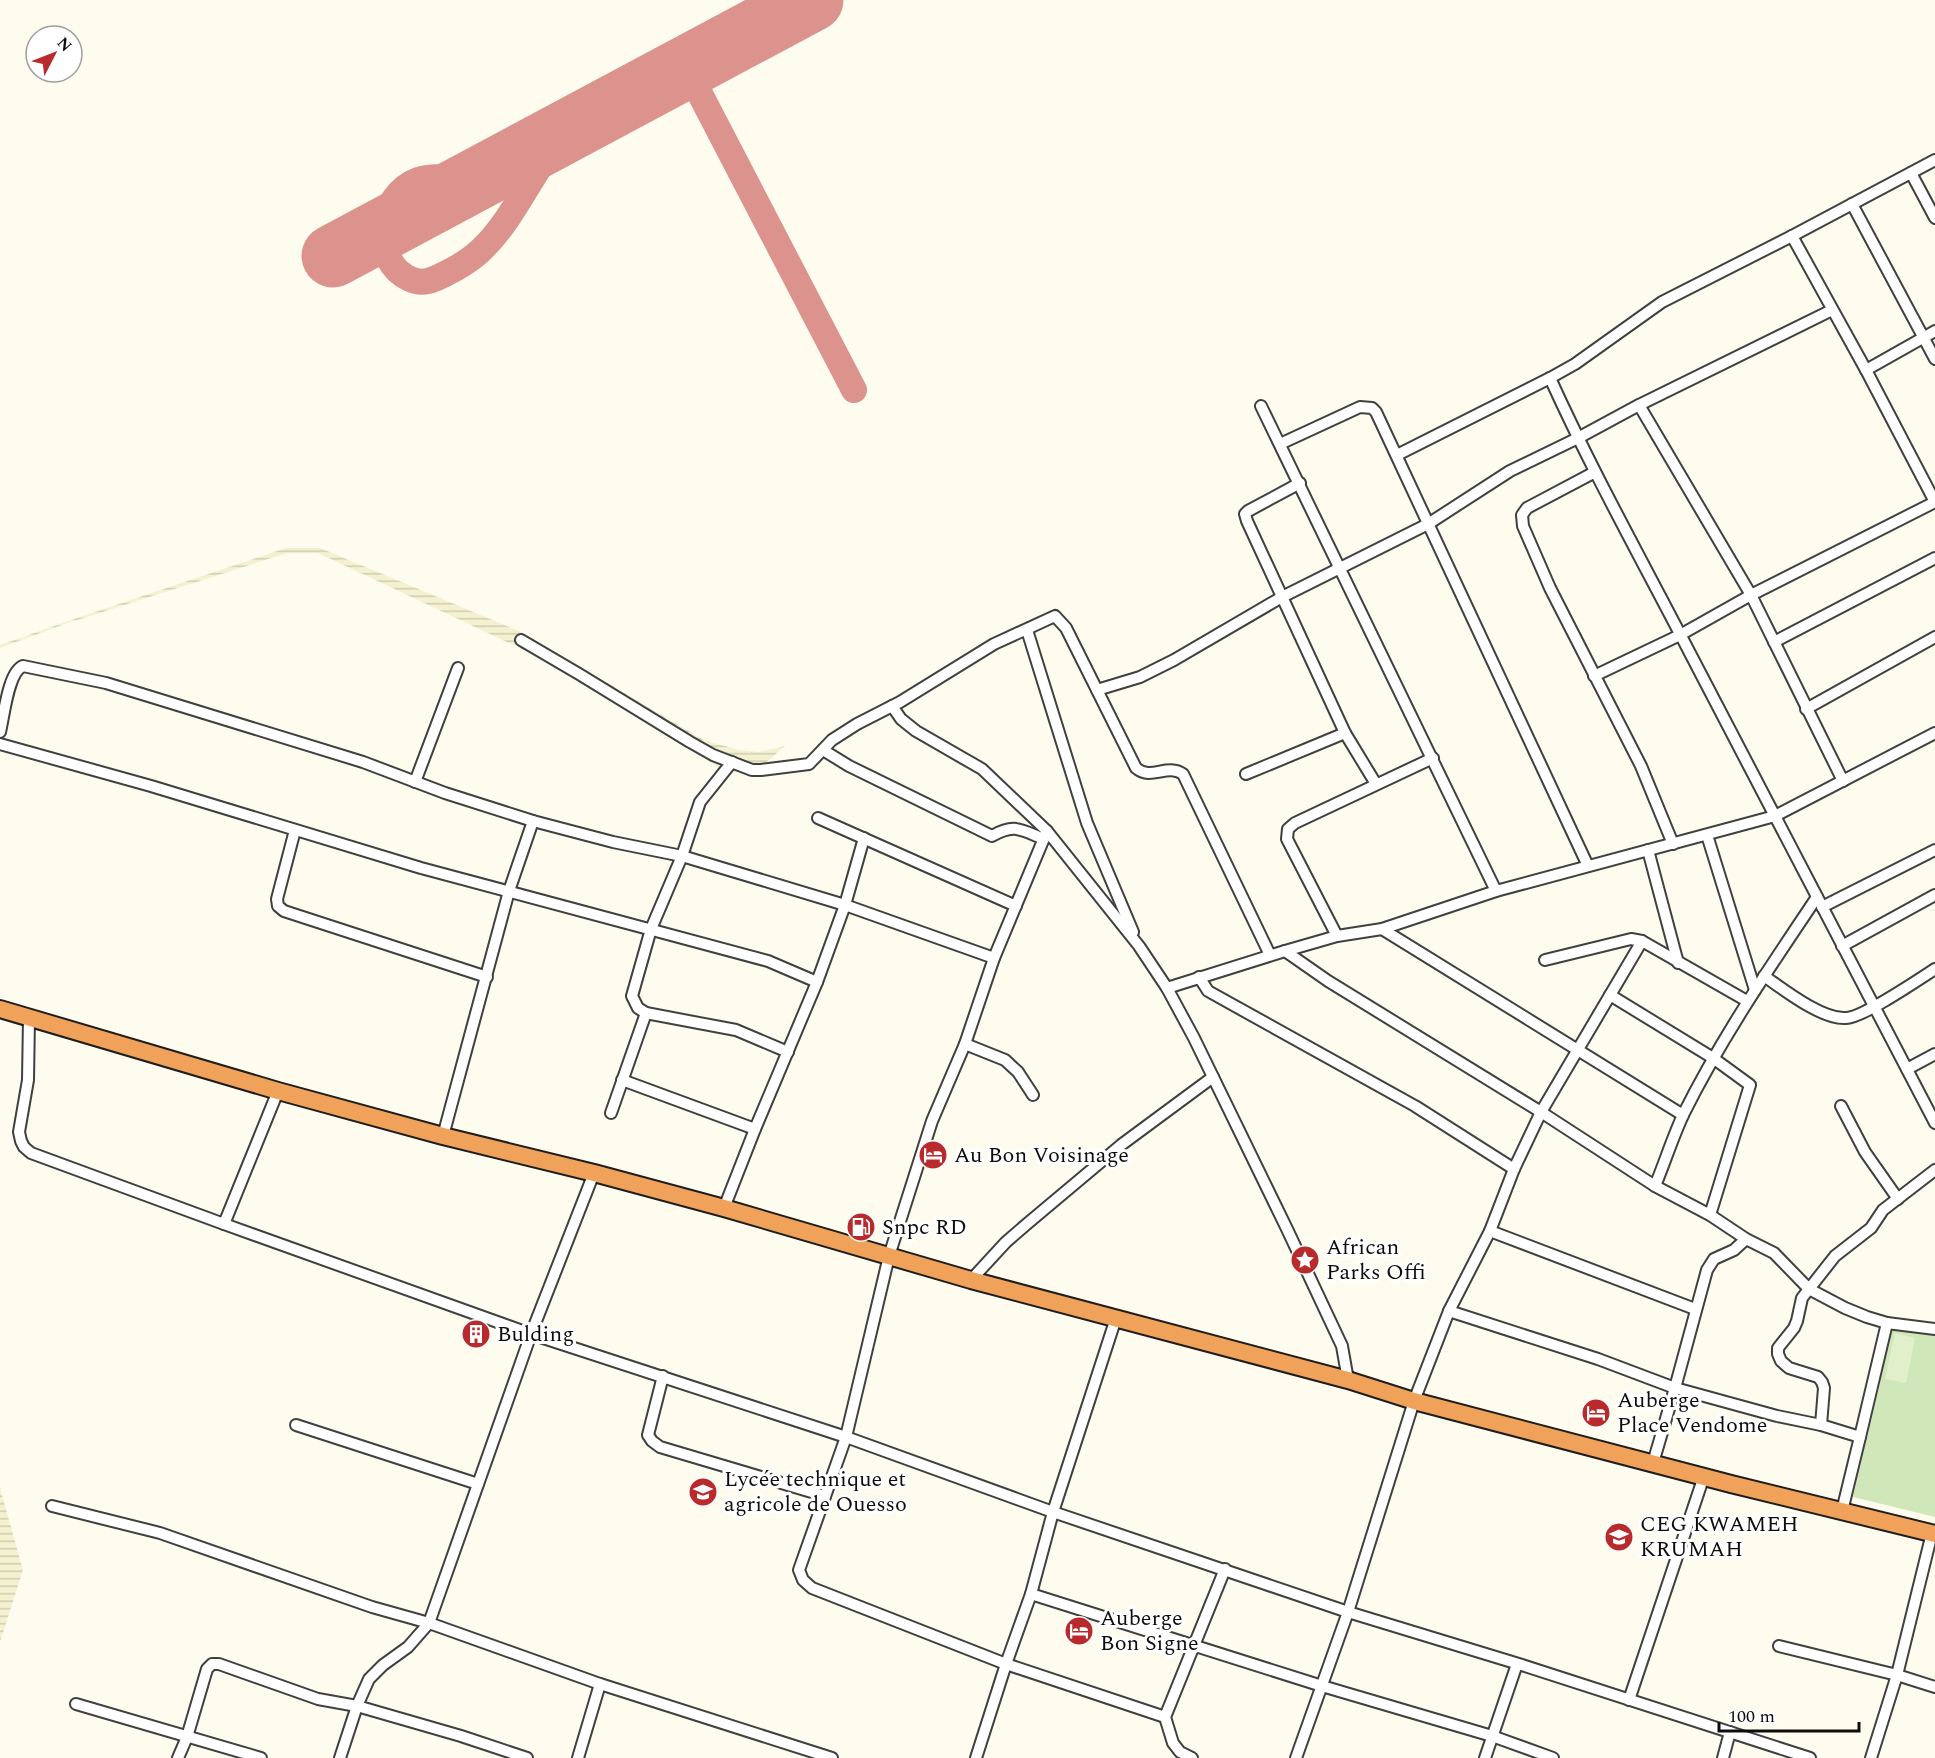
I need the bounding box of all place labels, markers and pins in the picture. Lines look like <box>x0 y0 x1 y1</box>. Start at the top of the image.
hotel icon: Au Bon Voisinage <box>917 1139 949 1171</box>
place label: Au Bon Voisinage <box>954 1139 1129 1172</box>
fuel station icon: Snpc RD <box>845 1211 877 1243</box>
place label: Snpc RD <box>882 1211 967 1244</box>
place label: African Parks Offi <box>1326 1231 1426 1289</box>
place icon: African Parks Offi <box>1289 1244 1321 1276</box>
building icon: Bulding <box>460 1318 492 1350</box>
place label: Bulding <box>497 1318 574 1351</box>
place label: Auberge Place Vendome <box>1617 1384 1767 1442</box>
hotel icon: Auberge Place Vendome <box>1580 1397 1612 1429</box>
place label: Lycée technique et agricole de Ouesso <box>724 1463 907 1521</box>
school or university icon: Lycée technique et agricole de Ouesso <box>687 1476 719 1508</box>
place label: CEG KWAMEH KRUMAH <box>1640 1508 1799 1566</box>
school or university icon: CEG KWAMEH KRUMAH <box>1603 1521 1635 1553</box>
place label: Auberge Bon Signe <box>1100 1602 1199 1660</box>
hotel icon: Auberge Bon Signe <box>1063 1615 1095 1647</box>

